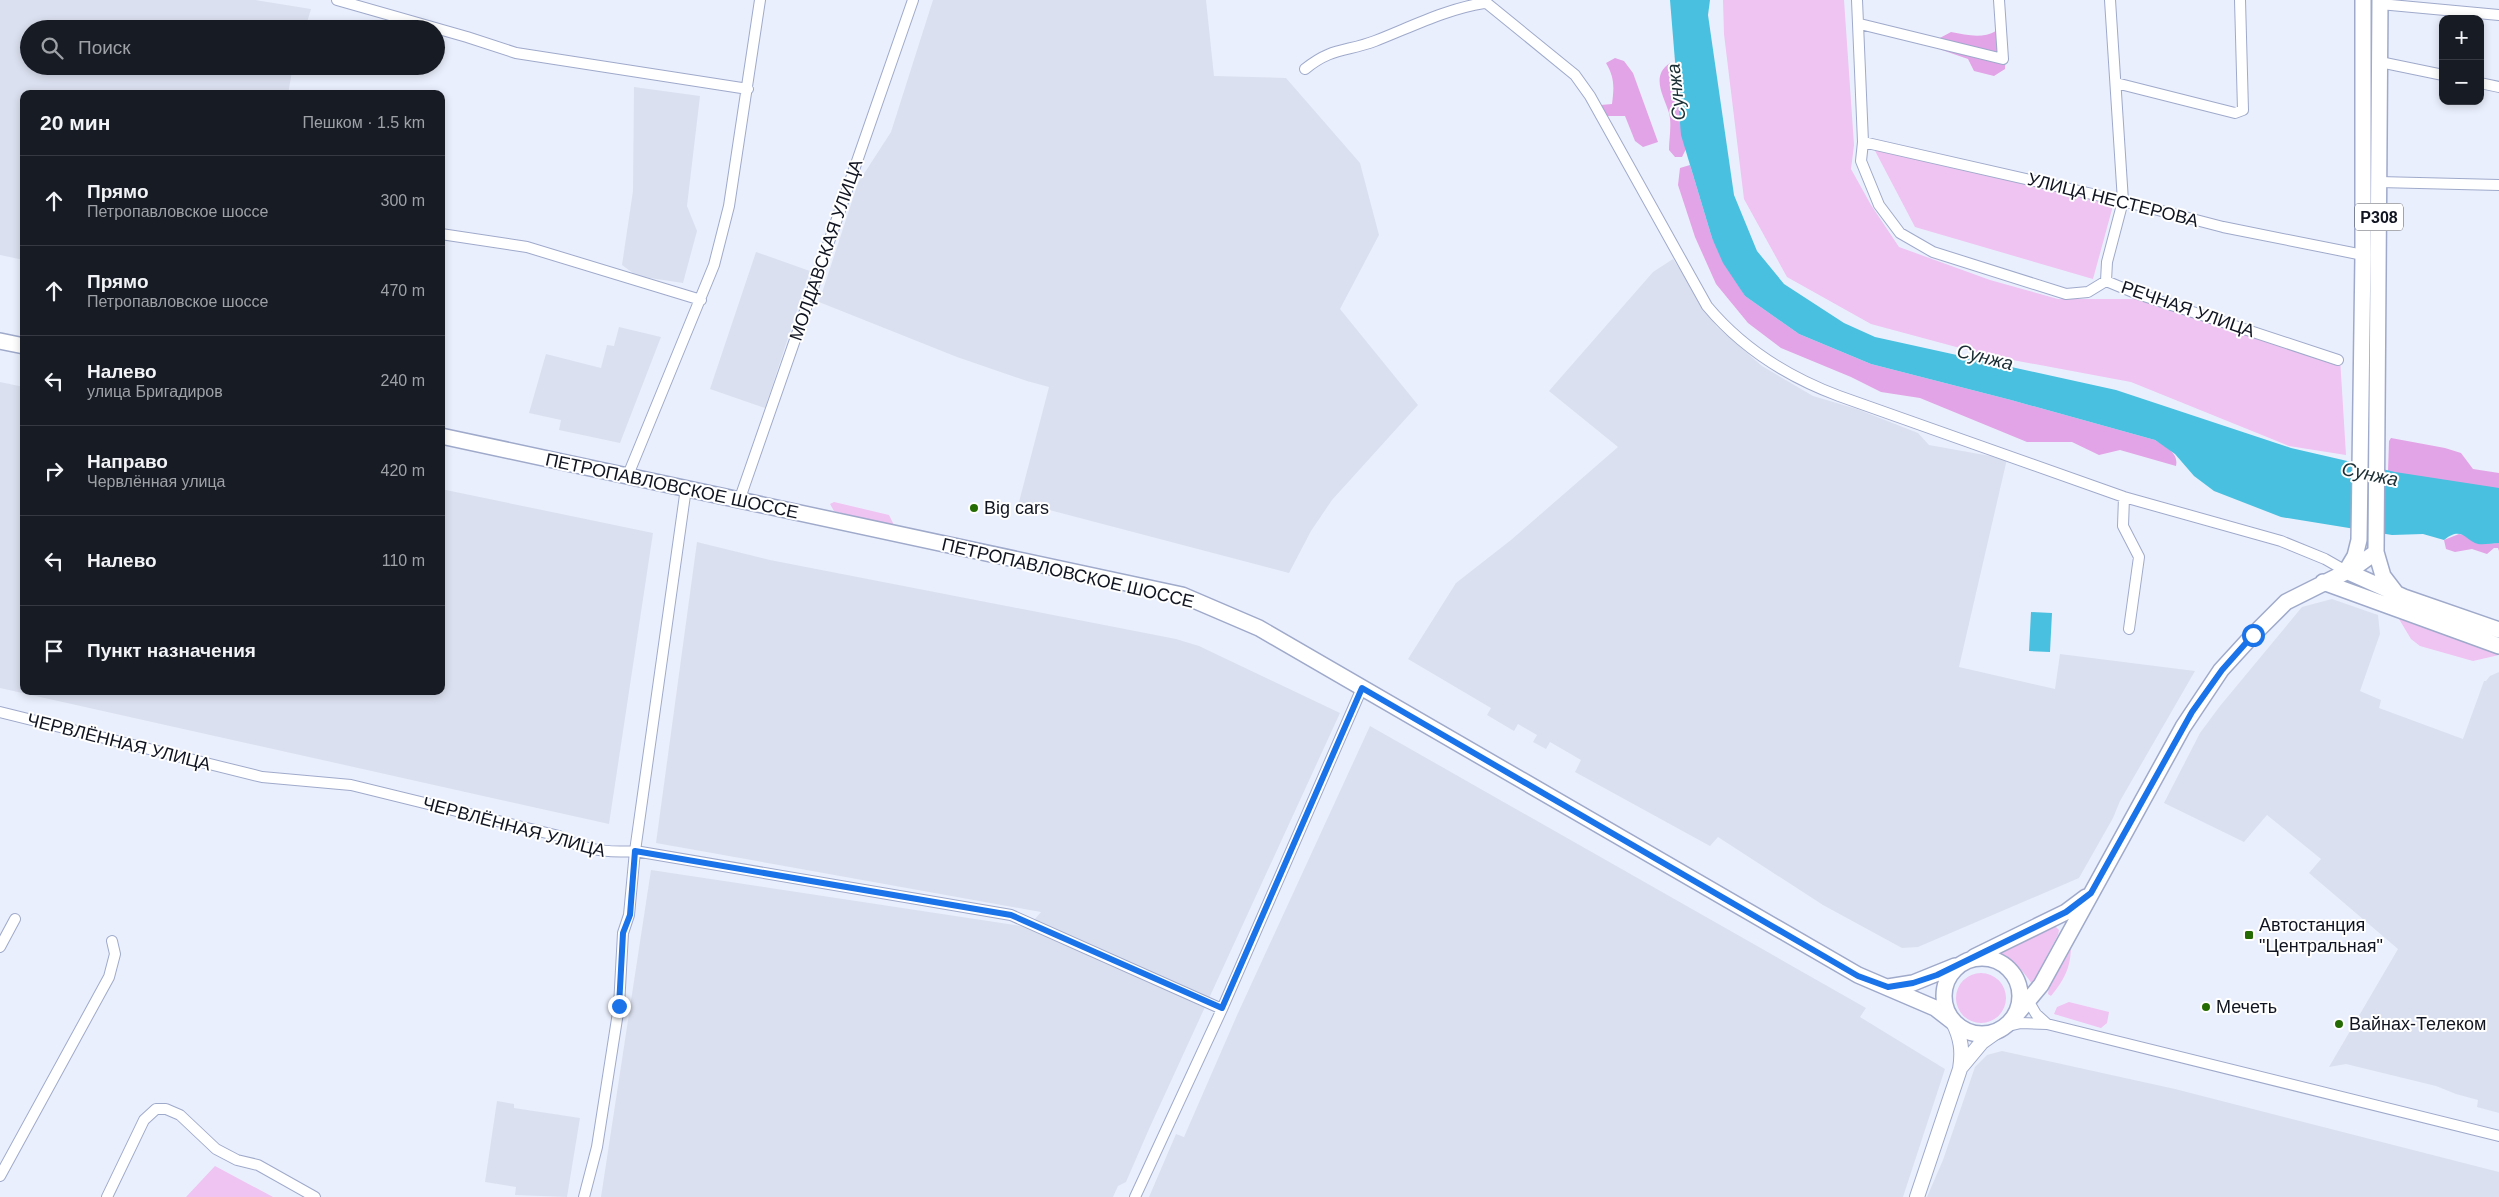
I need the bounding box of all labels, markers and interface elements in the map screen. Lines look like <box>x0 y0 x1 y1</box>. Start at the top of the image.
map controls <box>2439 15 2484 105</box>
button: + <box>2439 15 2484 60</box>
search box <box>20 20 445 75</box>
icon: search <box>38 34 66 62</box>
text: Поиск <box>78 37 131 58</box>
button: − <box>2439 60 2484 105</box>
water label: Сунжа <box>1663 63 1689 121</box>
text: 20 мин <box>40 111 110 134</box>
text: Пешком · 1.5 km <box>302 114 425 131</box>
street label: МОЛДАВСКАЯ УЛИЦА <box>786 157 866 343</box>
street label: УЛИЦА НЕСТЕРОВА <box>2026 169 2200 231</box>
text: Прямо <box>87 181 149 202</box>
icon: ahead <box>40 187 68 215</box>
text: 300 m <box>381 192 425 209</box>
text: Петропавловское шоссе <box>87 203 268 220</box>
road number: P308 <box>2355 203 2403 230</box>
text: Прямо <box>87 271 149 292</box>
icon: ahead <box>40 277 68 305</box>
street label: РЕЧНАЯ УЛИЦА <box>2119 277 2257 341</box>
text: 470 m <box>381 282 425 299</box>
text: Петропавловское шоссе <box>87 293 268 310</box>
water label: Сунжа <box>1955 340 2015 374</box>
text: Налево <box>87 361 157 382</box>
icon: left <box>40 367 68 395</box>
text: 240 m <box>381 372 425 389</box>
text: улица Бригадиров <box>87 383 223 400</box>
street label: ПЕТРОПАВЛОВСКОЕ ШОССЕ <box>544 449 800 523</box>
text: Направо <box>87 451 168 472</box>
icon: right <box>40 457 68 485</box>
water label: Сунжа <box>2340 458 2400 490</box>
text: 420 m <box>381 462 425 479</box>
text: Червлённая улица <box>87 473 226 490</box>
place label: Big cars <box>984 498 1049 518</box>
marker: Big cars <box>968 502 980 514</box>
street label: ПЕТРОПАВЛОВСКОЕ ШОССЕ <box>940 534 1196 612</box>
icon: left <box>40 547 68 575</box>
text: Налево <box>87 550 157 571</box>
text: 110 m <box>382 552 425 569</box>
route start <box>2242 624 2265 647</box>
icon: arrive <box>40 637 68 665</box>
text: Пункт назначения <box>87 640 256 661</box>
street label: ЧЕРВЛЁННАЯ УЛИЦА <box>25 709 213 775</box>
street label: ЧЕРВЛЁННАЯ УЛИЦА <box>420 793 608 861</box>
place label: Автостанция "Центральная" <box>2259 915 2383 956</box>
marker: Автостанция "Центральная" <box>2243 929 2255 941</box>
route end <box>608 995 631 1018</box>
place label: Мечеть <box>2216 997 2277 1017</box>
marker: Мечеть <box>2200 1001 2212 1013</box>
place label: Вайнах-Телеком <box>2349 1014 2486 1034</box>
marker: Вайнах-Телеком <box>2333 1018 2345 1030</box>

